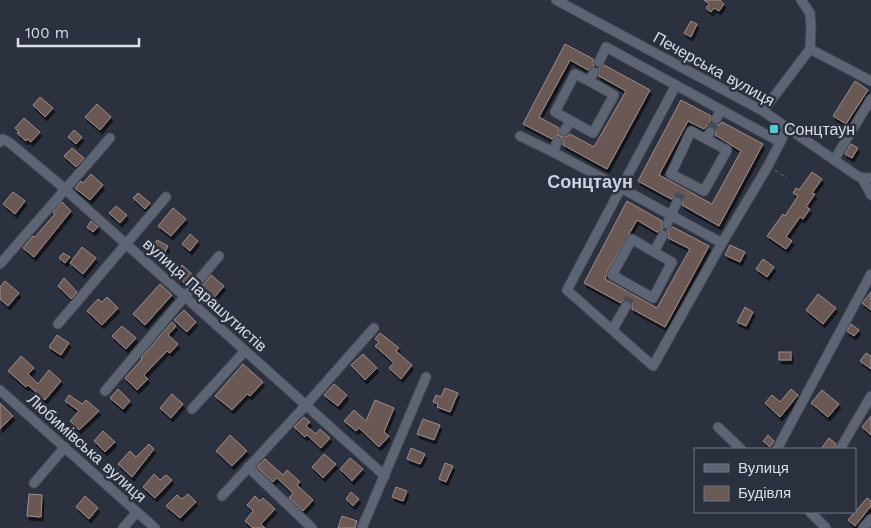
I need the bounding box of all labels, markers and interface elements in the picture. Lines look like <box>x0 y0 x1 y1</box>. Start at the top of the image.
scale bar <box>18 15 139 47</box>
text: 100 m <box>25 24 69 42</box>
street label: Печерська вулиця <box>650 28 778 110</box>
place label: Сонцтаун <box>784 120 855 139</box>
marker: Сонцтаун <box>768 123 780 135</box>
district label: Сонцтаун <box>547 171 633 192</box>
street label: вулиця Парашутистів <box>139 234 271 356</box>
street label: Любимівська вулиця <box>24 390 150 506</box>
legend <box>694 448 856 513</box>
text: Вулиця <box>738 459 789 477</box>
text: Будівля <box>738 484 791 502</box>

